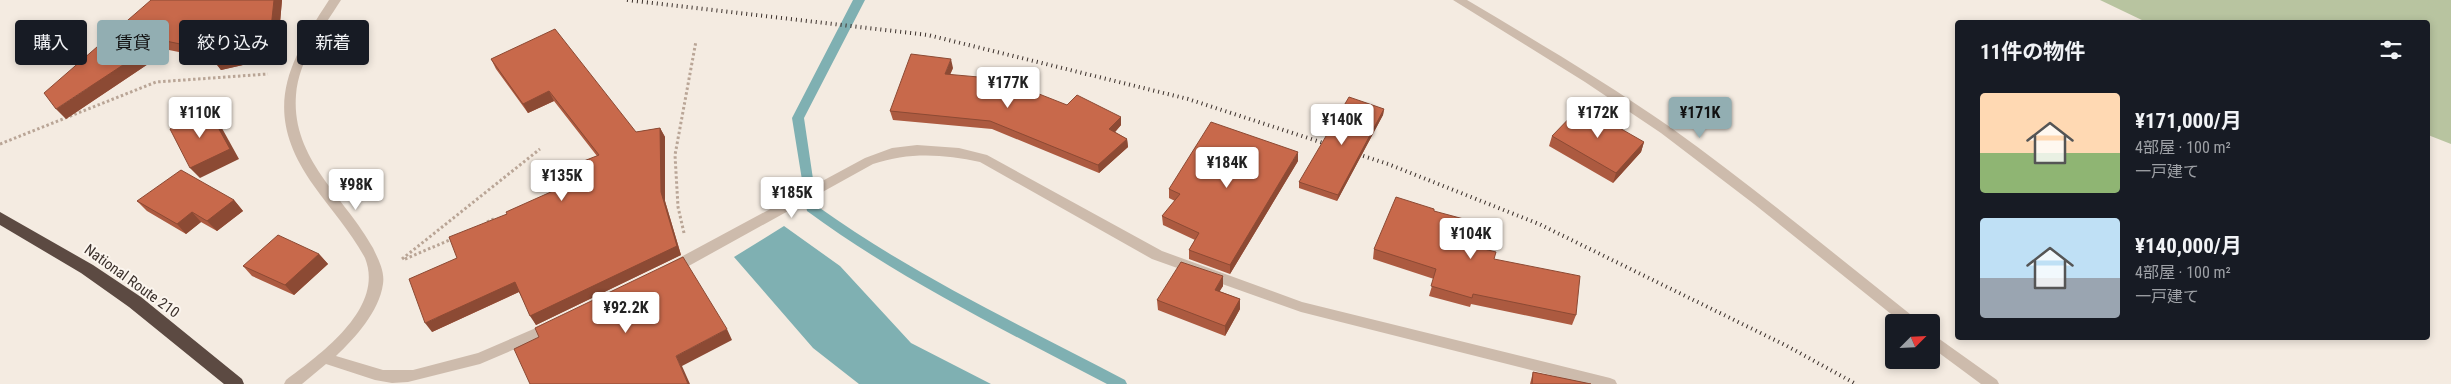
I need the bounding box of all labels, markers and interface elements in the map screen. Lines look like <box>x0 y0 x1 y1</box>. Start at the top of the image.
chip: 購入 <box>15 20 87 65</box>
chip: 賃貸 <box>97 20 169 65</box>
chip: 絞り込み <box>179 20 287 65</box>
chip: 新着 <box>297 20 369 65</box>
icon: filters <box>2377 36 2405 64</box>
text: 11件の物件 <box>1980 40 2085 64</box>
pin: ¥177K <box>973 66 1043 109</box>
text: ¥177K <box>988 73 1028 92</box>
pin: ¥110K <box>165 96 235 139</box>
pin: ¥172K <box>1563 96 1633 139</box>
pin: ¥171K <box>1665 96 1735 139</box>
text: ¥110K <box>180 103 220 122</box>
text: ¥172K <box>1578 103 1618 122</box>
text: ¥171K <box>1680 103 1720 122</box>
pin: ¥140K <box>1307 104 1377 146</box>
text: ¥171,000/月 <box>2135 109 2242 133</box>
text: ¥140K <box>1322 110 1362 129</box>
icon: home <box>2020 113 2080 173</box>
text: 4部屋 · 100 m² <box>2135 138 2231 157</box>
pin: ¥184K <box>1192 146 1262 189</box>
text: ¥184K <box>1207 153 1247 172</box>
pin: ¥135K <box>527 160 597 202</box>
text: 一戸建て <box>2135 162 2199 181</box>
text: ¥135K <box>542 166 582 185</box>
pin: ¥98K <box>326 168 386 211</box>
text: ¥98K <box>340 175 372 194</box>
pin: ¥185K <box>757 176 827 219</box>
text: ¥185K <box>772 183 812 202</box>
pin: ¥104K <box>1436 218 1506 260</box>
text: ¥104K <box>1451 224 1491 243</box>
text: ¥140,000/月 <box>2135 234 2242 258</box>
icon: home <box>2020 238 2080 298</box>
street label: National Route 210 <box>81 240 183 322</box>
text: 4部屋 · 100 m² <box>2135 263 2231 282</box>
text: 一戸建て <box>2135 287 2199 306</box>
pin: ¥92.2K <box>585 292 667 334</box>
text: ¥92.2K <box>603 298 649 317</box>
north arrow <box>1885 314 1940 369</box>
map controls <box>1885 314 1940 369</box>

